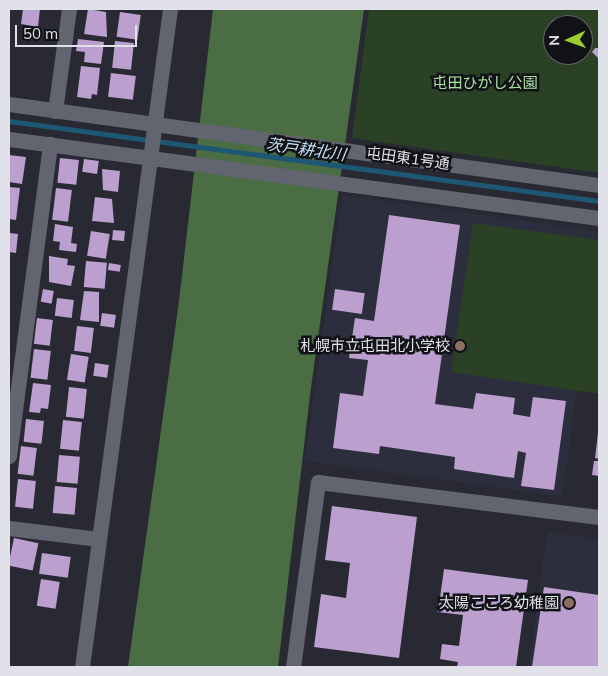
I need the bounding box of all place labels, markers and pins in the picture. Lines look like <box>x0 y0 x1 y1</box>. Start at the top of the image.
place label: 札幌市立屯田北小学校 <box>300 337 450 355</box>
marker: 札幌市立屯田北小学校 <box>454 340 466 352</box>
place label: 太陽こころ幼稚園 <box>439 594 559 612</box>
marker: 太陽こころ幼稚園 <box>563 597 575 609</box>

